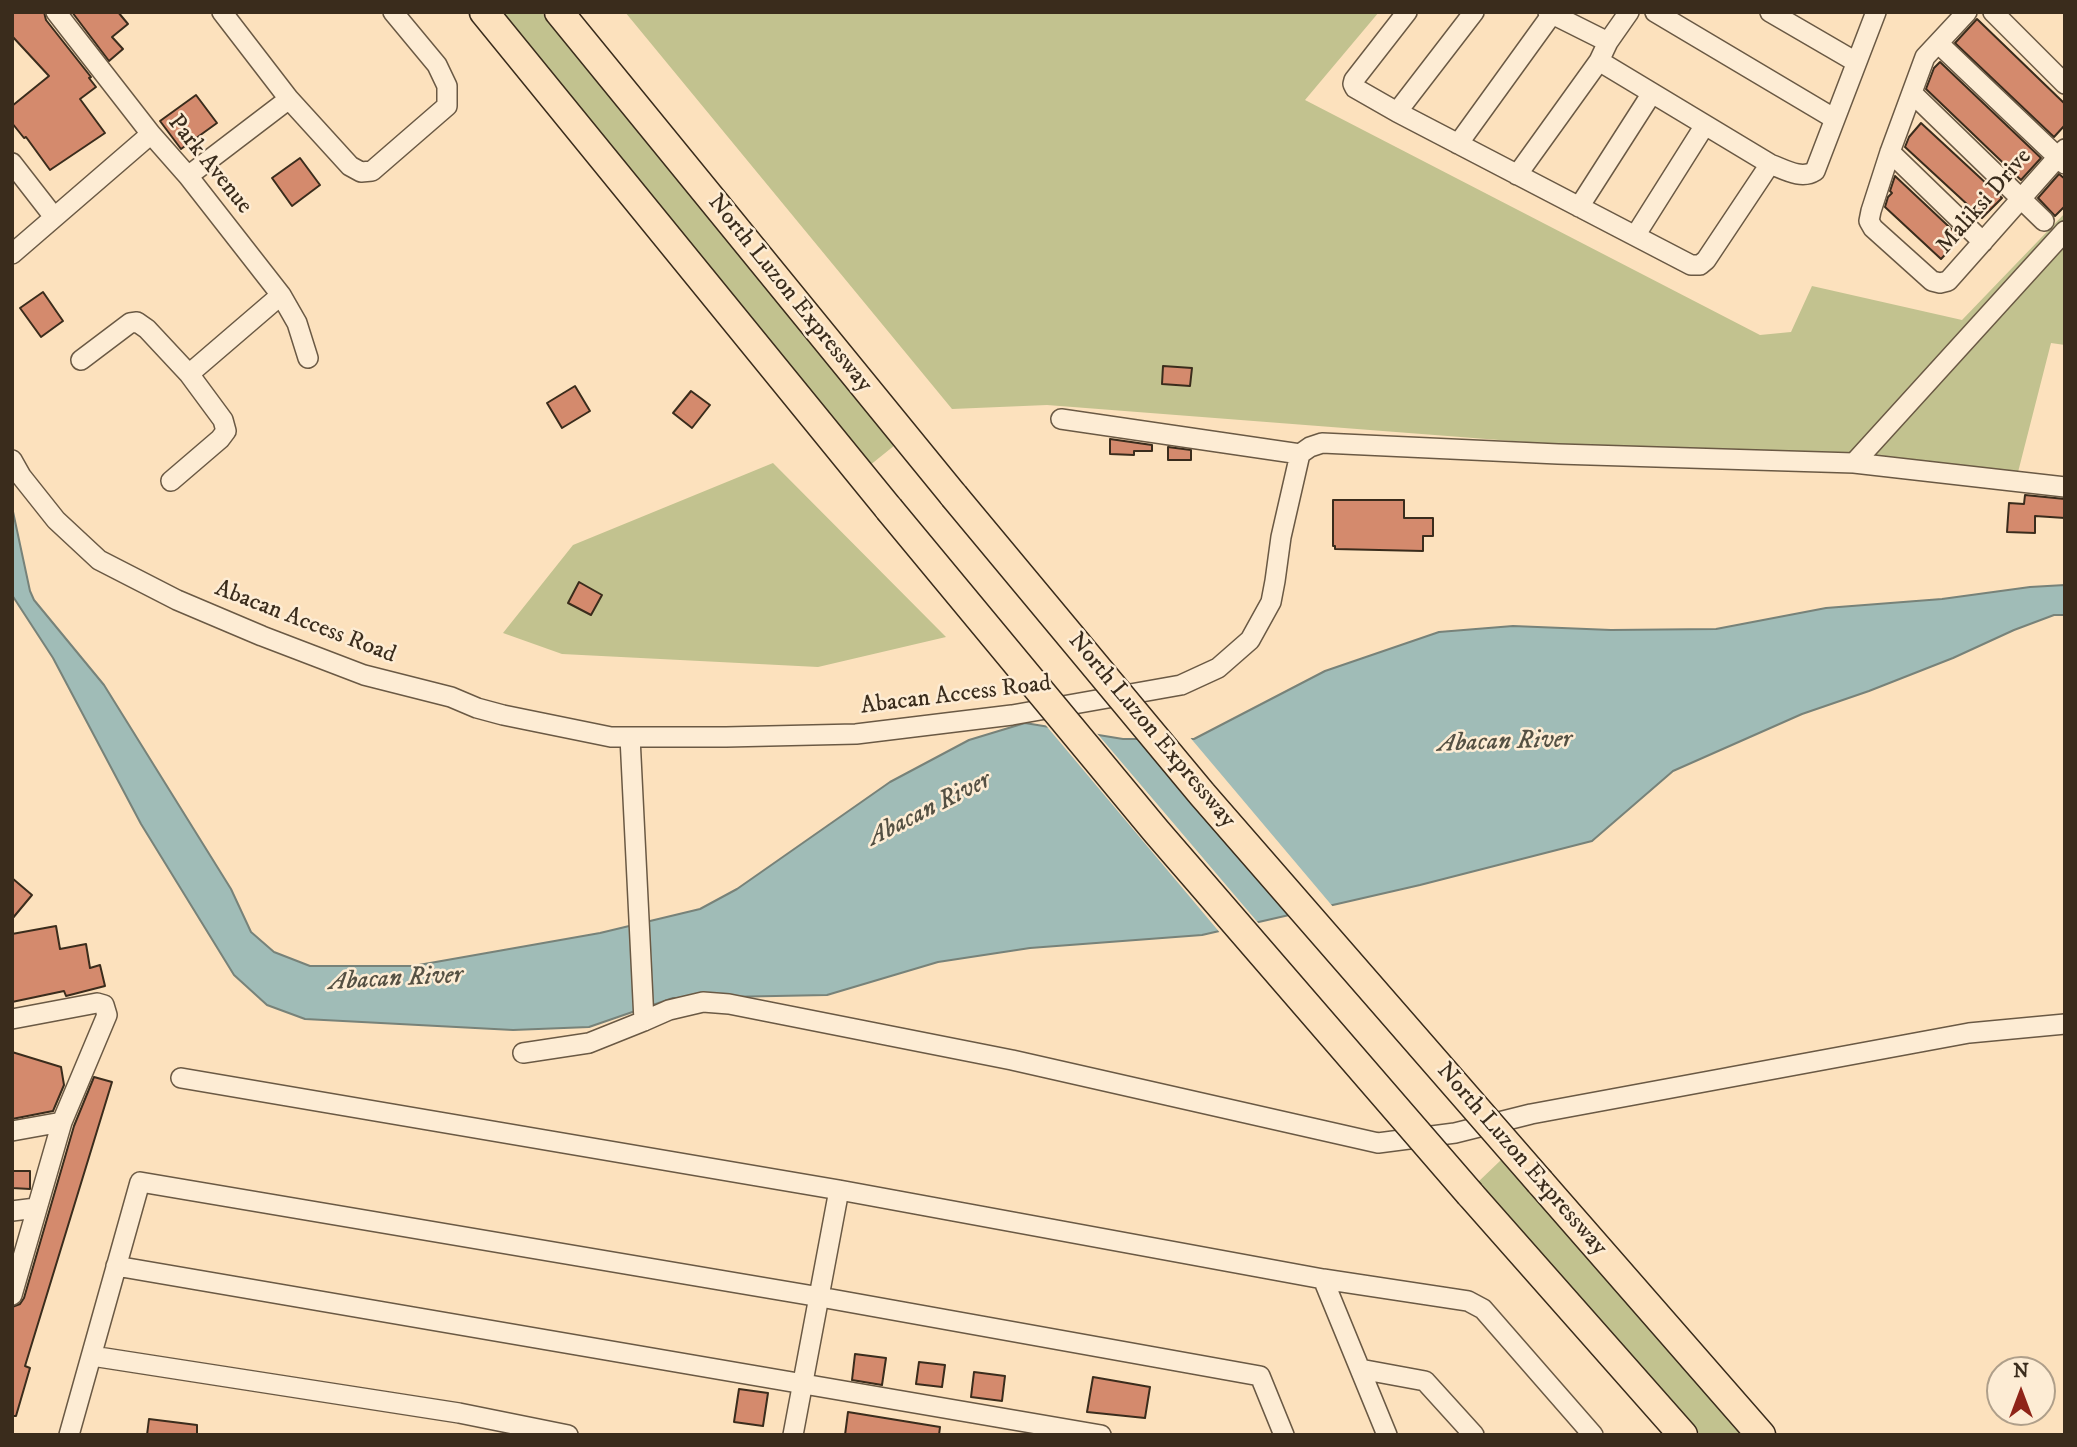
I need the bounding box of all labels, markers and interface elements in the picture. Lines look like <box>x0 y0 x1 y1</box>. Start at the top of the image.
street label: Park Avenue <box>160 110 258 220</box>
street label: Maliksi Drive <box>1931 143 2039 261</box>
street label: North Luzon Expressway <box>700 189 878 399</box>
street label: Abacan Access Road <box>210 575 400 671</box>
street label: North Luzon Expressway <box>1061 627 1241 835</box>
street label: Abacan Access Road <box>859 670 1053 722</box>
water label: Abacan River <box>1438 725 1572 761</box>
water label: Abacan River <box>863 766 997 854</box>
water label: Abacan River <box>328 961 464 999</box>
street label: North Luzon Expressway <box>1429 1058 1613 1262</box>
north arrow <box>1986 1356 2056 1426</box>
text: N <box>2013 1360 2029 1383</box>

